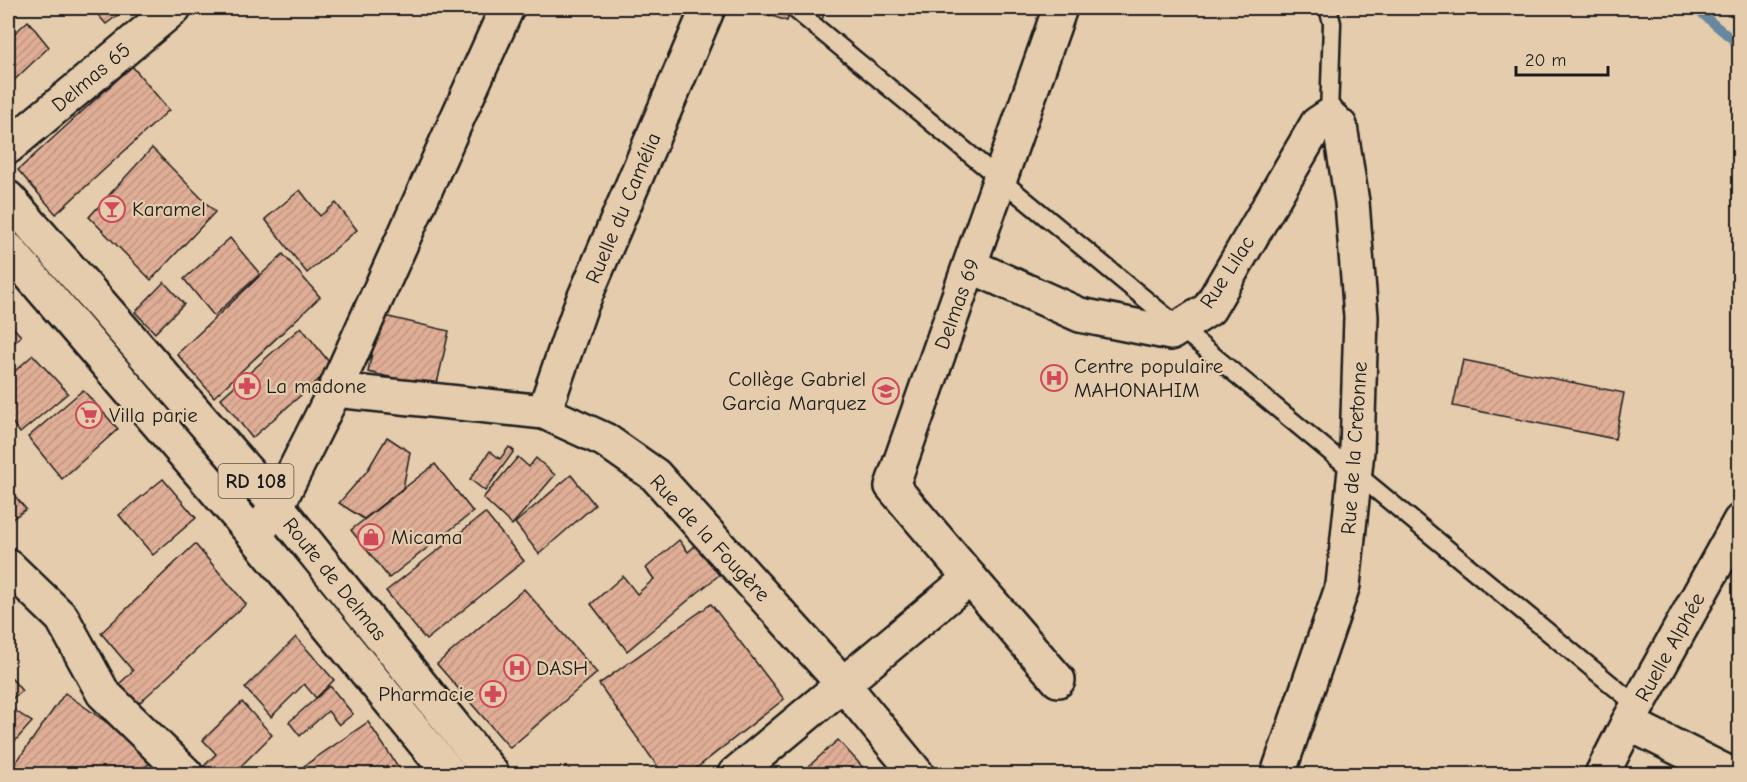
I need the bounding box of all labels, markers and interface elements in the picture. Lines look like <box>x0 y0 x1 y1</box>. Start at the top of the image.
street label: Delmas 65 <box>47 37 135 117</box>
scale bar <box>1516 39 1608 77</box>
text: 20 m <box>1525 50 1566 71</box>
street label: Ruelle du Camélia <box>580 129 666 287</box>
bar icon: Karamel <box>97 194 127 224</box>
place label: Karamel <box>132 197 206 221</box>
street label: Rue Lilac <box>1195 231 1259 313</box>
street label: Delmas 69 <box>930 255 984 353</box>
place label: Centre populaire MAHONAHIM <box>1074 354 1223 402</box>
street label: Rue de la Cretonne <box>1336 361 1372 535</box>
hospital icon: Centre populaire MAHONAHIM <box>1039 363 1069 393</box>
place label: Collège Gabriel Garcia Marquez <box>722 367 866 415</box>
pharmacy icon: La madone <box>232 371 262 401</box>
place label: La madone <box>266 374 367 398</box>
school or university icon: Collège Gabriel Garcia Marquez <box>871 376 901 406</box>
supermarket icon: Villa parie <box>74 400 104 430</box>
place label: Villa parie <box>109 403 198 427</box>
road number: RD 108 <box>218 464 294 498</box>
street label: Rue de la Fougère <box>645 470 775 606</box>
street label: Route de Delmas <box>278 513 392 645</box>
shop icon: Micama <box>356 522 386 552</box>
place label: Micama <box>391 525 463 549</box>
street label: Ruelle Alphée <box>1630 588 1710 706</box>
hospital icon: DASH <box>502 653 532 683</box>
place label: DASH <box>536 656 588 680</box>
pharmacy icon: Pharmacie <box>478 679 508 709</box>
place label: Pharmacie <box>378 682 474 706</box>

